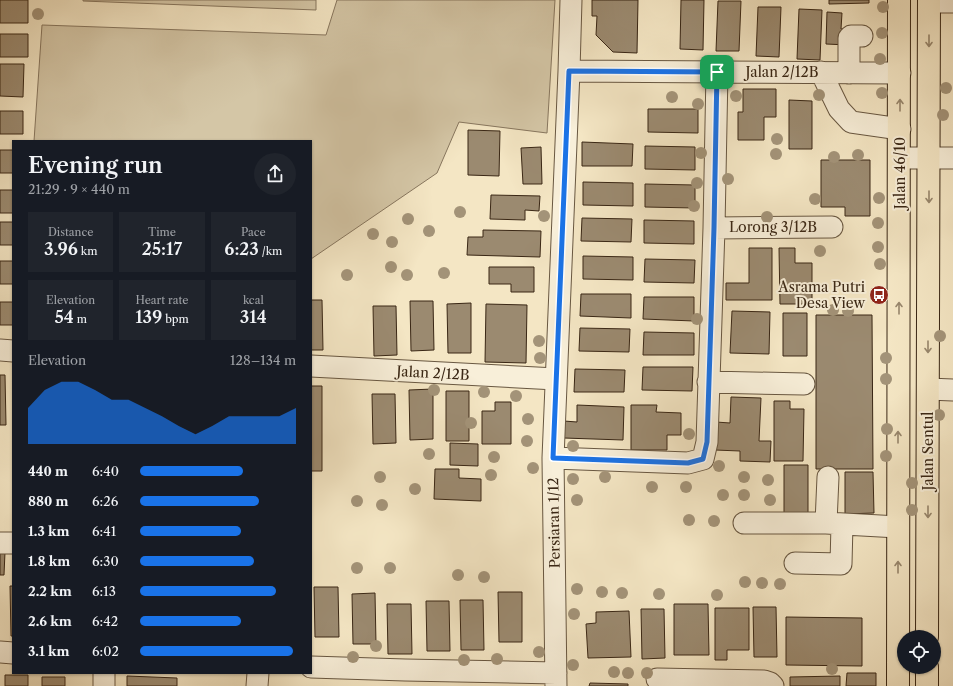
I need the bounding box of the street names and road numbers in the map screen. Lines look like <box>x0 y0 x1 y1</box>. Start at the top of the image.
street label: Jalan 2/12B <box>743 63 819 81</box>
street label: Jalan 46/10 <box>891 137 909 211</box>
street label: Lorong 3/12B <box>729 218 817 236</box>
street label: Jalan 2/12B <box>394 362 470 384</box>
street label: Jalan Sentul <box>919 412 937 492</box>
street label: Persiaran 1/12 <box>544 477 564 569</box>

